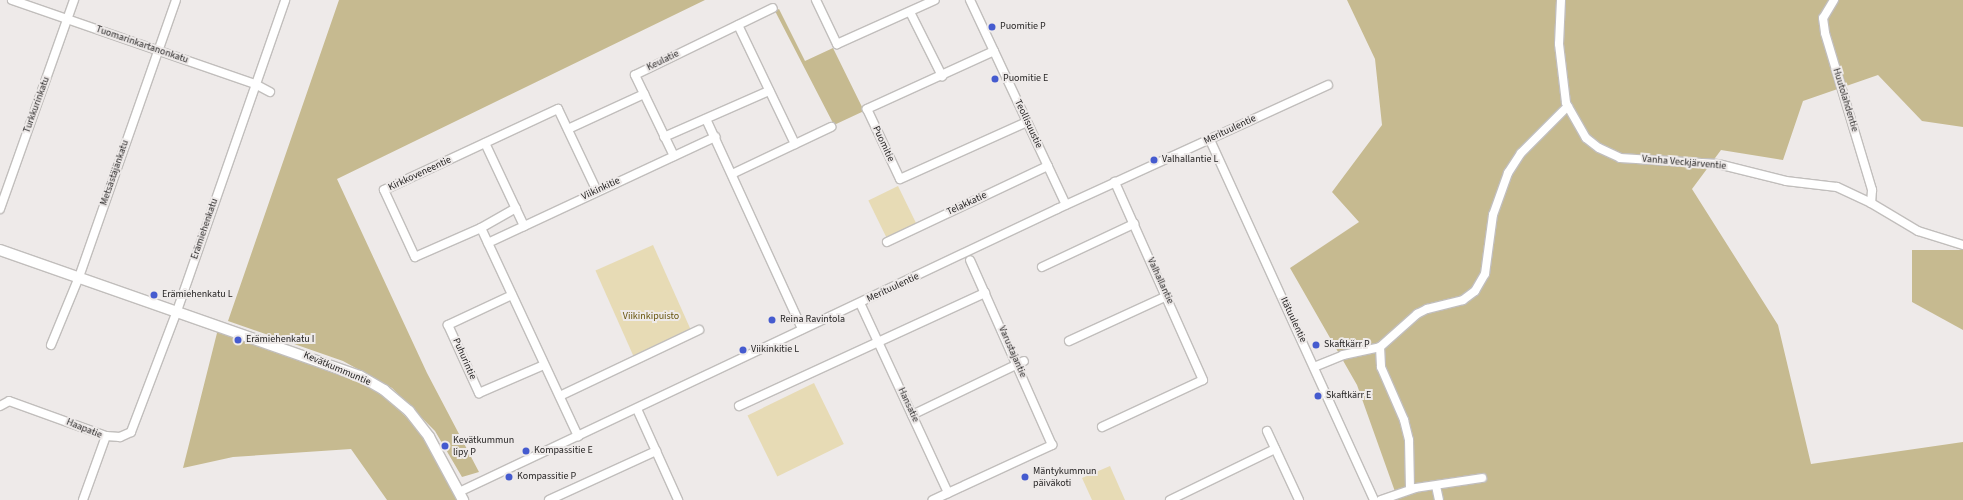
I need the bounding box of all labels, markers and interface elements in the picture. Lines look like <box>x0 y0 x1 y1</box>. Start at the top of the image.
place label: Puomitie P <box>1000 21 1046 33</box>
marker: Puomitie P <box>987 22 997 32</box>
street label: Tuomarinkartanonkatu <box>94 24 190 66</box>
street label: Keulatie <box>645 48 681 74</box>
street label: Huutolahdentie <box>1830 67 1860 133</box>
place label: Puomitie E <box>1003 73 1048 85</box>
marker: Puomitie E <box>990 74 1000 84</box>
street label: Turkkurinkatu <box>21 75 53 135</box>
street label: Teollisuustie <box>1011 98 1045 150</box>
street label: Merituulentie <box>1202 113 1258 147</box>
street label: Puomitie <box>870 124 896 164</box>
street label: Metsästäjänkatu <box>98 139 132 207</box>
street label: Vanha Veckjärventie <box>1641 153 1727 173</box>
street label: Kirkkoveneentie <box>387 154 453 194</box>
place label: Valhallantie L <box>1162 154 1218 166</box>
marker: Valhallantie L <box>1149 155 1159 165</box>
street label: Viikinkitie <box>580 175 622 203</box>
street label: Telakkatie <box>945 190 989 218</box>
street label: Erämiehenkatu <box>189 197 221 261</box>
street label: Valhallantie <box>1144 256 1176 306</box>
street label: Merituulentie <box>865 271 921 305</box>
place label: Erämiehenkatu L <box>162 289 233 301</box>
marker: Erämiehenkatu L <box>149 290 159 300</box>
street label: Itätuulentie <box>1277 295 1309 345</box>
park label: Viikinkipuisto <box>623 311 679 323</box>
place label: Reina Ravintola <box>780 314 845 326</box>
marker: Reina Ravintola <box>767 315 777 325</box>
street label: Varustajantie <box>995 325 1029 379</box>
place label: Erämiehenkatu I <box>246 334 314 346</box>
marker: Erämiehenkatu I <box>233 335 243 345</box>
street label: Puhurintie <box>450 336 478 382</box>
place label: Skaftkärr P <box>1324 339 1370 351</box>
marker: Skaftkärr P <box>1311 340 1321 350</box>
place label: Viikinkitie L <box>751 344 799 356</box>
marker: Viikinkitie L <box>738 345 748 355</box>
street label: Kevätkummuntie <box>302 349 372 389</box>
street label: Hansatie <box>895 386 921 424</box>
place label: Skaftkärr E <box>1326 390 1371 402</box>
marker: Skaftkärr E <box>1313 391 1323 401</box>
street label: Haapatie <box>64 416 104 442</box>
place label: Kevätkummun lipy P <box>453 434 514 458</box>
marker: Kevätkummun lipy P <box>440 441 450 451</box>
place label: Kompassitie E <box>534 445 593 457</box>
marker: Kompassitie E <box>521 446 531 456</box>
place label: Mäntykummun päiväkoti <box>1033 465 1097 488</box>
place label: Kompassitie P <box>517 471 576 483</box>
marker: Kompassitie P <box>504 472 514 482</box>
marker: Mäntykummun päiväkoti <box>1020 472 1030 482</box>

